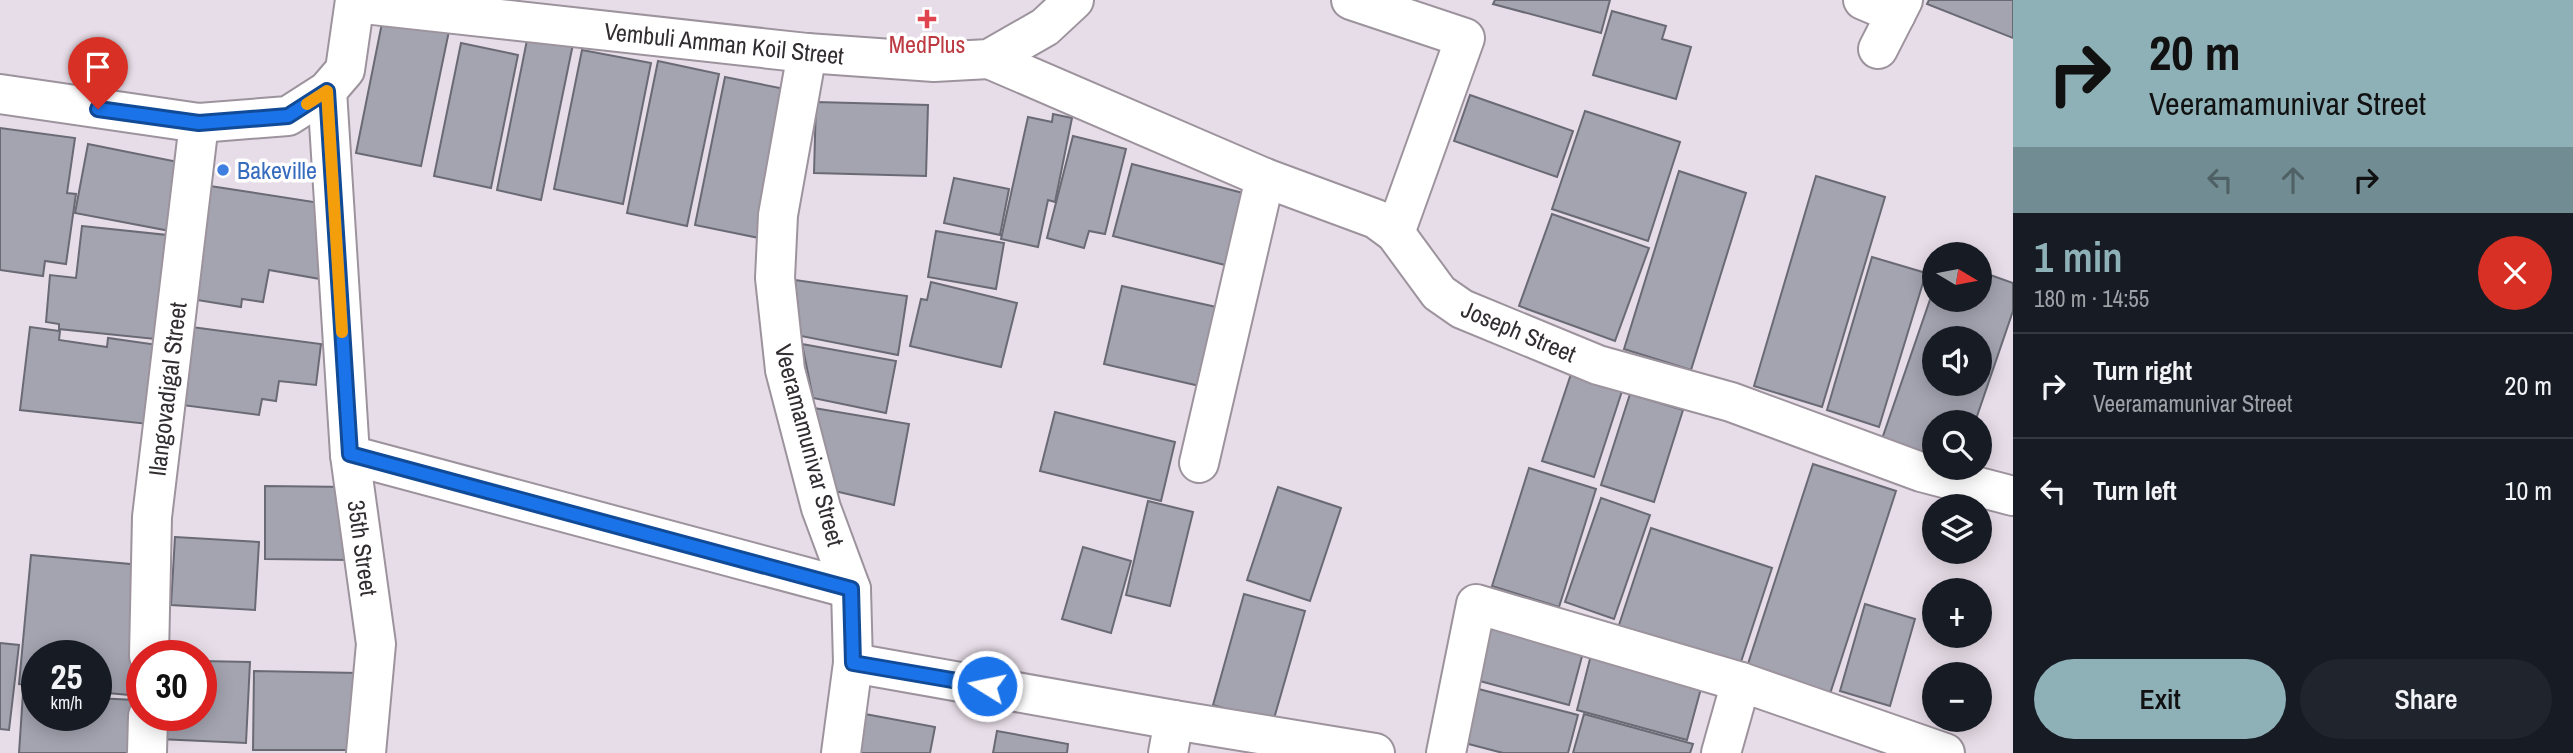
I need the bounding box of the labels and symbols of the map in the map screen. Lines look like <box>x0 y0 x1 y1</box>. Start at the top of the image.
marker: MedPlus <box>919 11 935 27</box>
street label: Vembuli Amman Koil Street <box>603 15 846 72</box>
place label: MedPlus <box>889 28 965 60</box>
pin <box>68 37 128 109</box>
place label: Bakeville <box>237 154 317 186</box>
marker: Bakeville <box>215 162 231 178</box>
north arrow <box>1922 242 1992 312</box>
street label: Joseph Street <box>1457 293 1582 370</box>
street label: Ilangovadigal Street <box>140 300 194 478</box>
street label: Veeramamunivar Street <box>768 340 852 550</box>
street label: 35th Street <box>340 498 386 598</box>
speed limit sign: 30 <box>126 640 217 731</box>
position arrow <box>950 649 1024 723</box>

